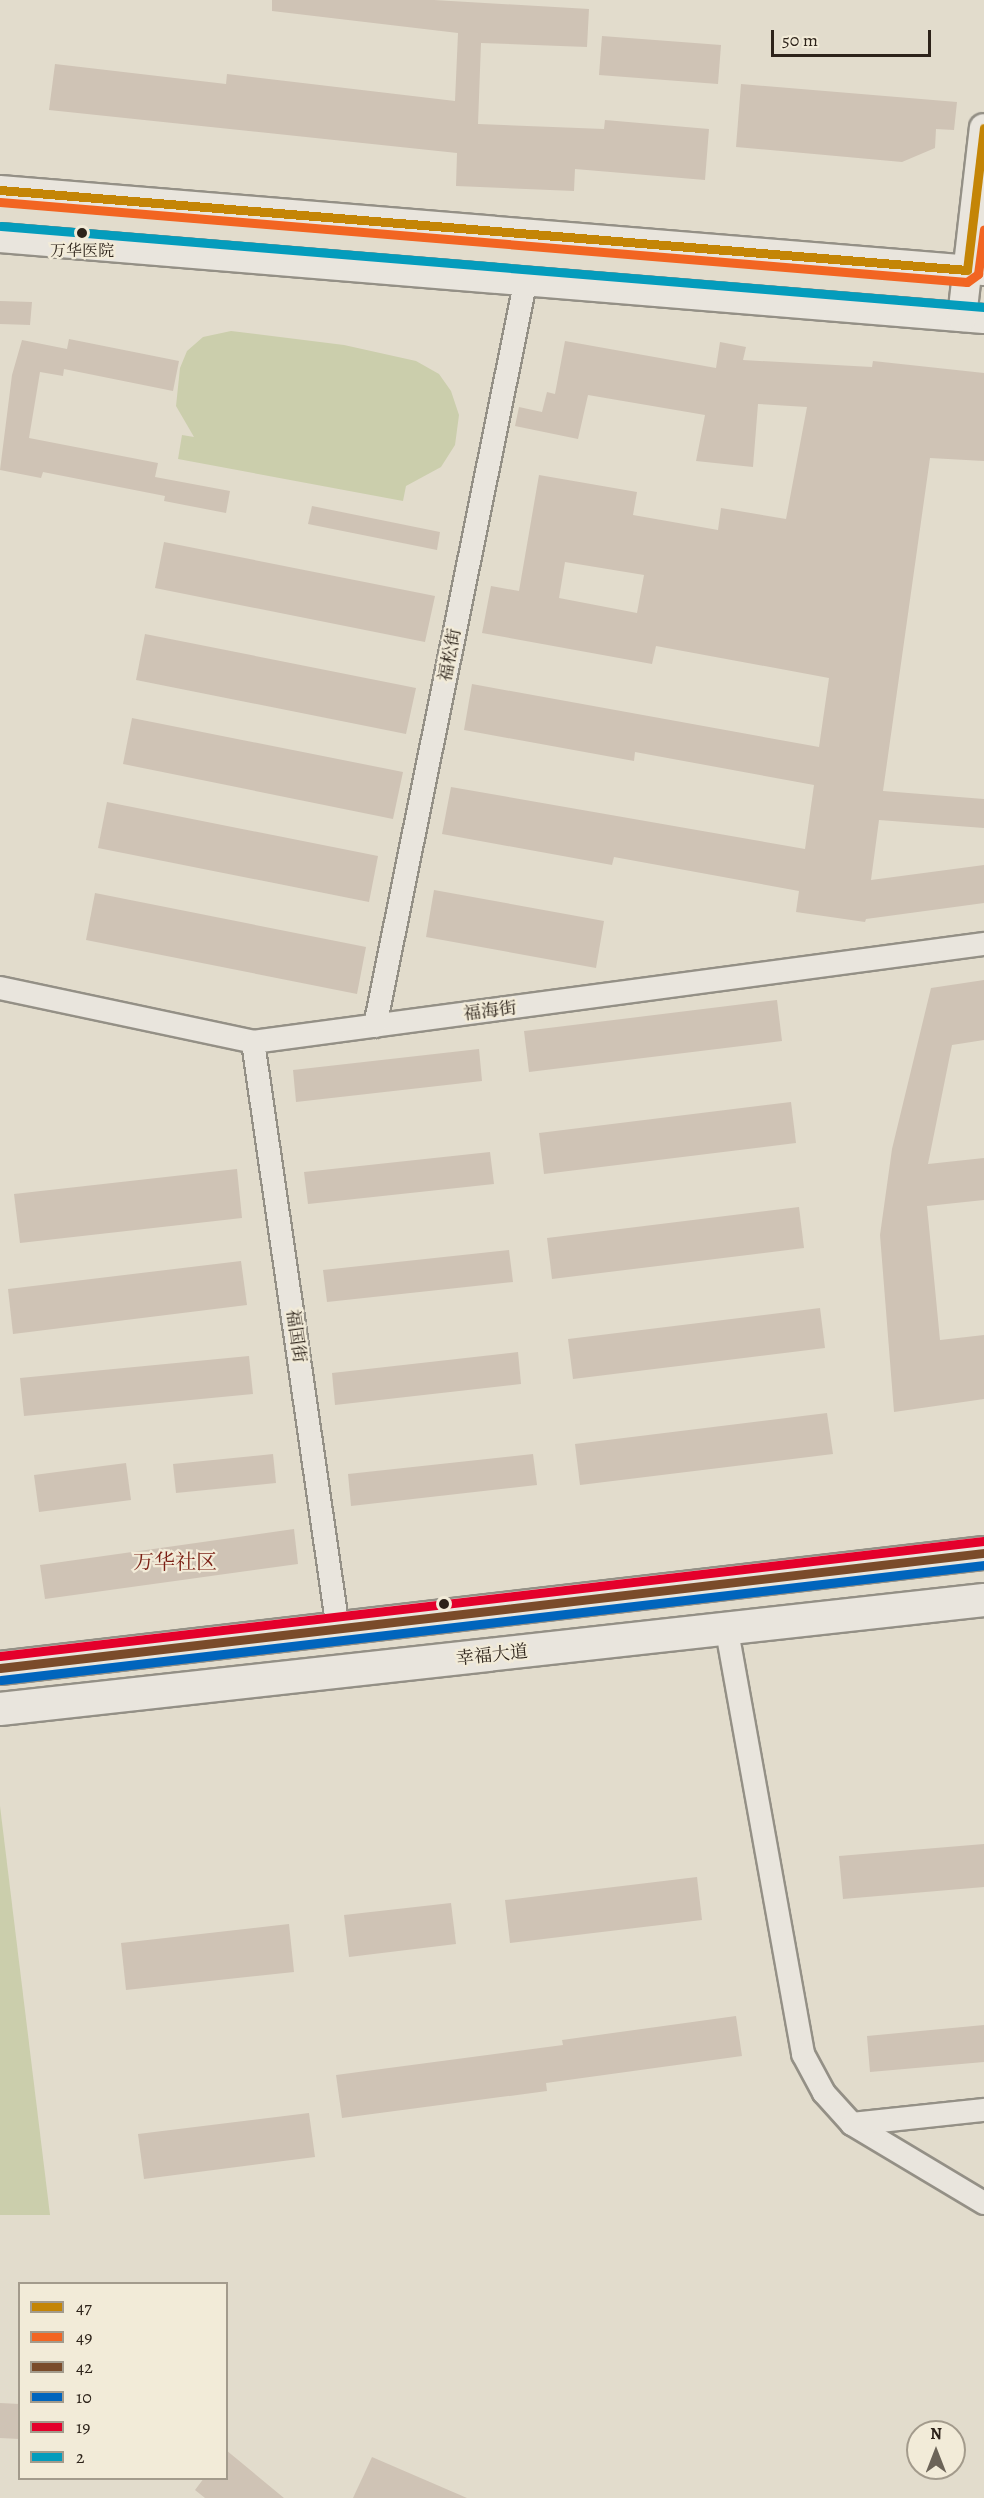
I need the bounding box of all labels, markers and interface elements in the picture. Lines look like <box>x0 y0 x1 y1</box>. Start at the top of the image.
scale bar <box>774 18 934 56</box>
text: 50 m <box>782 28 818 52</box>
marker: 万华医院 <box>76 227 88 239</box>
place label: 万华医院 <box>50 241 114 261</box>
street label: 福松街 <box>434 626 466 684</box>
street label: 福海街 <box>462 997 518 1025</box>
street label: 福国街 <box>282 1308 310 1364</box>
district label: 万华社区 <box>133 1549 217 1575</box>
unlabelled marker <box>438 1598 450 1610</box>
street label: 幸福大道 <box>455 1640 529 1670</box>
legend <box>18 2282 228 2480</box>
text: 47 <box>76 2295 92 2319</box>
text: 49 <box>76 2325 92 2349</box>
text: 42 <box>76 2355 93 2379</box>
text: 10 <box>76 2385 92 2409</box>
text: 19 <box>76 2415 90 2439</box>
north arrow <box>906 2420 966 2480</box>
text: N <box>930 2423 942 2445</box>
text: 2 <box>76 2445 85 2469</box>

